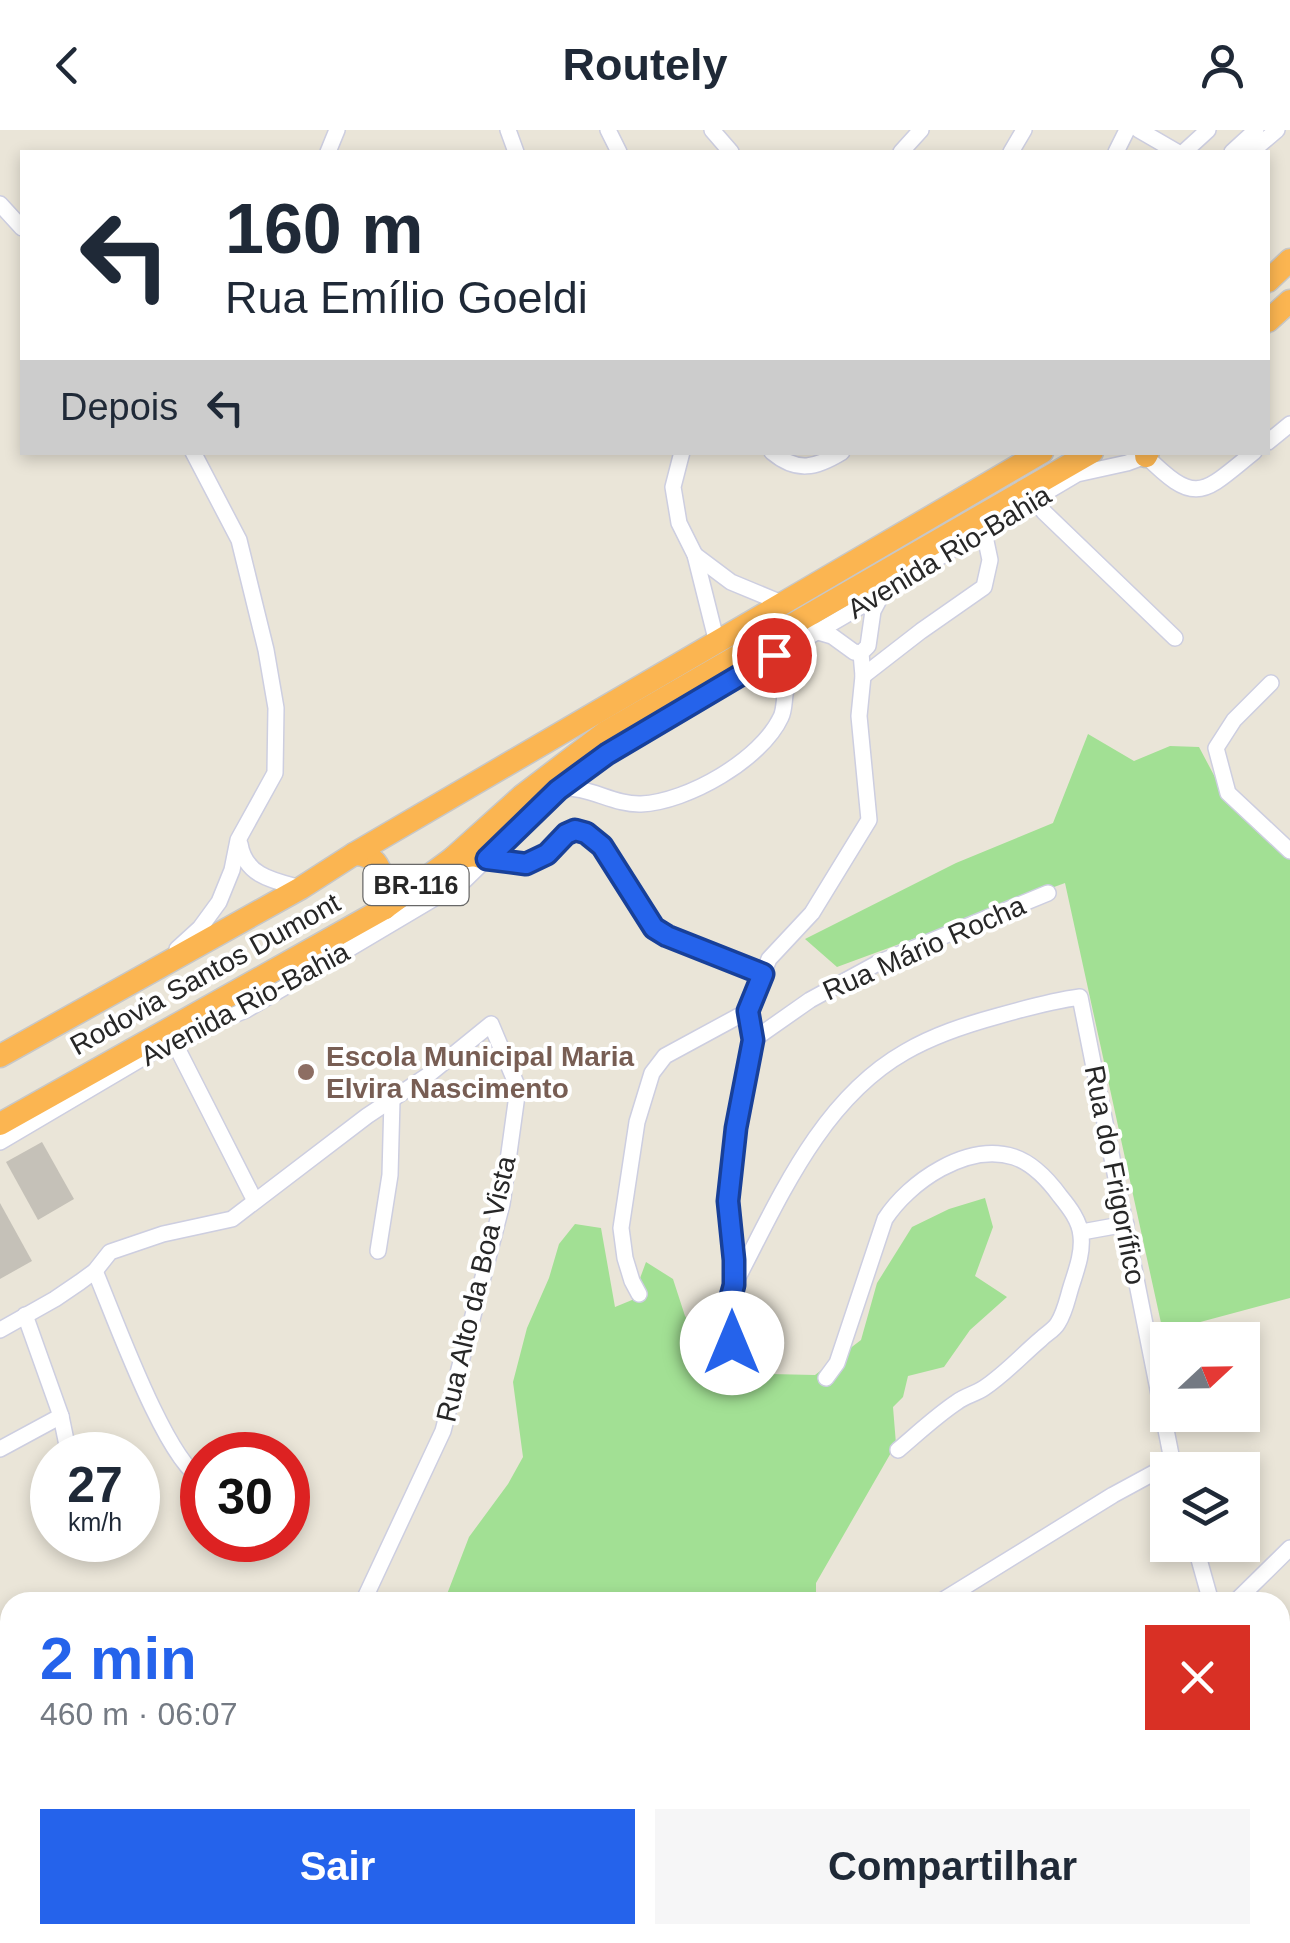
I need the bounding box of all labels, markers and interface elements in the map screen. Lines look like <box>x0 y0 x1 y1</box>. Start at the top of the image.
icon: back <box>40 38 95 93</box>
icon: person <box>1195 38 1250 93</box>
text: Routely <box>562 39 728 90</box>
icon: left <box>60 190 190 320</box>
text: 160 m <box>225 190 423 268</box>
text: Rua Emílio Goeldi <box>225 272 588 323</box>
icon: left <box>198 380 253 435</box>
text: Depois <box>60 386 178 428</box>
street label: Avenida Rio-Bahia <box>842 479 1057 625</box>
pin <box>732 613 817 698</box>
icon: arrive <box>747 628 802 683</box>
road number: BR-116 <box>364 865 468 905</box>
street label: Rodovia Santos Dumont <box>65 887 345 1061</box>
street label: Rua Mário Rocha <box>818 889 1030 1006</box>
street label: Avenida Rio-Bahia <box>136 936 355 1072</box>
place label: Escola Municipal Maria Elvira Nascimento <box>326 1041 635 1104</box>
marker: Escola Municipal Maria Elvira Nascimento <box>295 1061 317 1083</box>
street label: Rua do Frigorífico <box>1079 1063 1151 1287</box>
street label: Rua Alto da Boa Vista <box>430 1153 522 1425</box>
position arrow <box>680 1291 784 1395</box>
north arrow <box>1150 1322 1260 1432</box>
map controls <box>1150 1322 1260 1562</box>
speed limit sign: 30 <box>180 1432 310 1562</box>
button: layers <box>1150 1452 1260 1562</box>
text: 27 <box>67 1457 123 1513</box>
text: km/h <box>68 1508 122 1536</box>
text: 2 min <box>40 1625 197 1692</box>
button: close <box>1145 1625 1250 1730</box>
text: 460 m · 06:07 <box>40 1696 237 1732</box>
button: Sair <box>40 1809 635 1924</box>
button: Compartilhar <box>655 1809 1250 1924</box>

